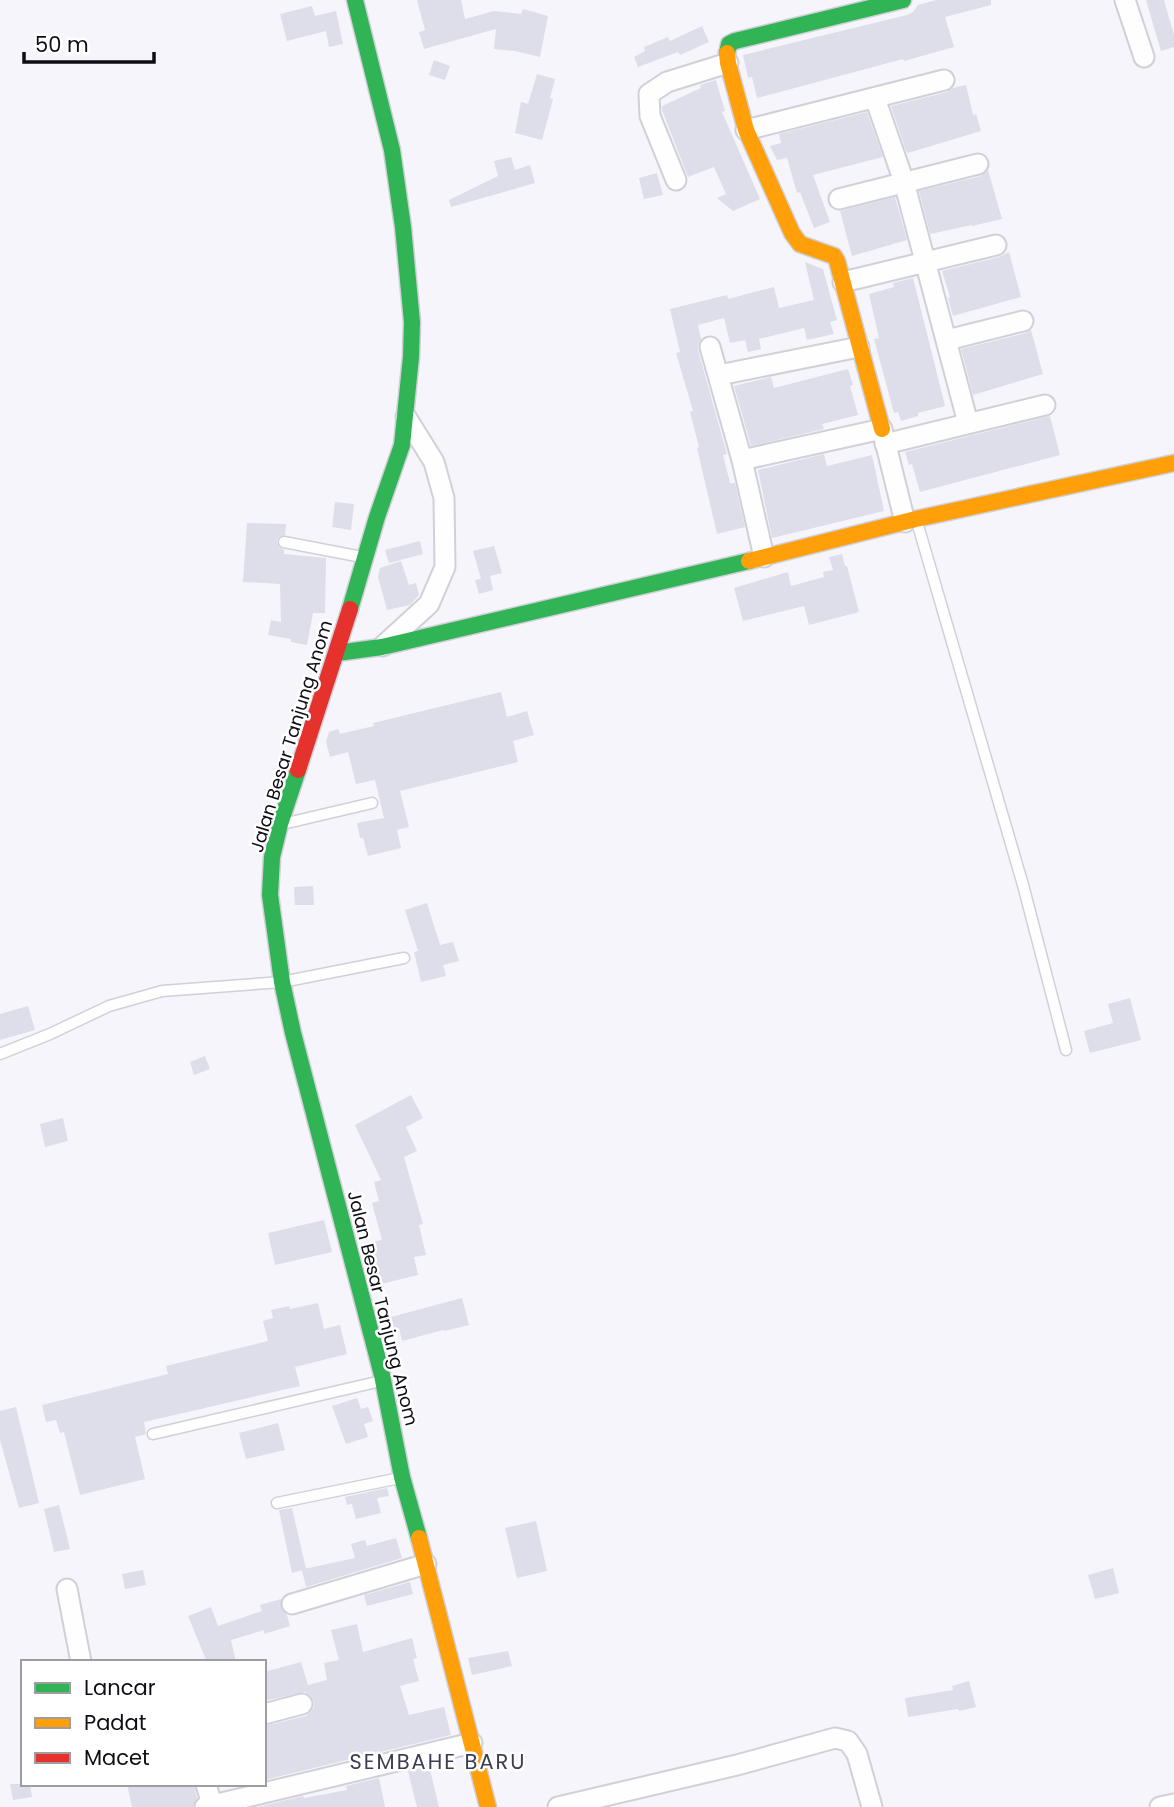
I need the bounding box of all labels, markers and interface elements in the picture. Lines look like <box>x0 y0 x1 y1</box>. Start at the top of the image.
scale bar <box>24 21 154 65</box>
text: 50 m <box>35 30 89 59</box>
street label: Jalan Besar Tanjung Anom <box>244 617 338 855</box>
street label: Jalan Besar Tanjung Anom <box>342 1188 424 1428</box>
legend <box>21 1660 266 1786</box>
text: Lancar <box>84 1673 156 1702</box>
text: Padat <box>84 1708 146 1737</box>
text: Macet <box>84 1743 150 1772</box>
district label: SEMBAHE BARU <box>349 1747 527 1776</box>

